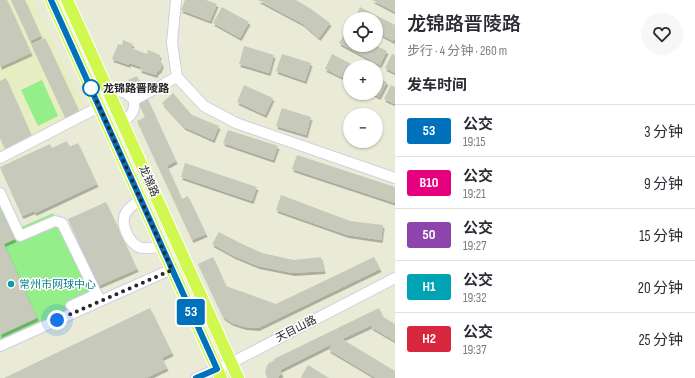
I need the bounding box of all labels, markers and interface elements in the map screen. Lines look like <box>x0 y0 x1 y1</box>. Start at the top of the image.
map controls <box>343 12 383 148</box>
button: locate <box>343 12 383 52</box>
text: 龙锦路晋陵路 <box>407 13 521 36</box>
button: heart <box>641 13 683 55</box>
text: 步行 · 4 分钟 · 260 m <box>407 43 507 59</box>
button: + <box>343 60 383 100</box>
text: 发车时间 <box>407 76 467 95</box>
marker: 龙锦路晋陵路 <box>82 79 100 97</box>
place label: 龙锦路晋陵路 <box>103 82 170 95</box>
button: − <box>343 108 383 148</box>
text: 公交 <box>463 115 493 134</box>
text: 53 <box>423 122 435 139</box>
text: 3 分钟 <box>644 123 683 142</box>
text: 19:15 <box>463 134 486 150</box>
street label: 龙锦路 <box>136 163 162 199</box>
text: 公交 <box>463 167 493 186</box>
text: B10 <box>420 174 438 191</box>
text: 9 分钟 <box>644 175 683 194</box>
text: 19:21 <box>463 186 486 202</box>
text: 公交 <box>463 219 493 238</box>
text: 50 <box>423 226 435 243</box>
text: 15 分钟 <box>639 227 683 246</box>
text: 19:27 <box>463 238 486 254</box>
text: 公交 <box>463 271 493 290</box>
place label: 常州市网球中心 <box>19 278 96 291</box>
text: H1 <box>423 278 435 295</box>
marker: 常州市网球中心 <box>6 279 16 289</box>
text: 20 分钟 <box>638 279 683 298</box>
text: 19:32 <box>463 290 487 306</box>
line badge: 53 <box>173 299 209 325</box>
text: 53 <box>185 303 197 320</box>
your location <box>47 310 67 330</box>
street label: 天目山路 <box>273 313 319 345</box>
text: 公交 <box>463 323 493 342</box>
text: H2 <box>422 330 436 347</box>
text: 25 分钟 <box>638 331 683 350</box>
text: 19:37 <box>463 342 486 358</box>

